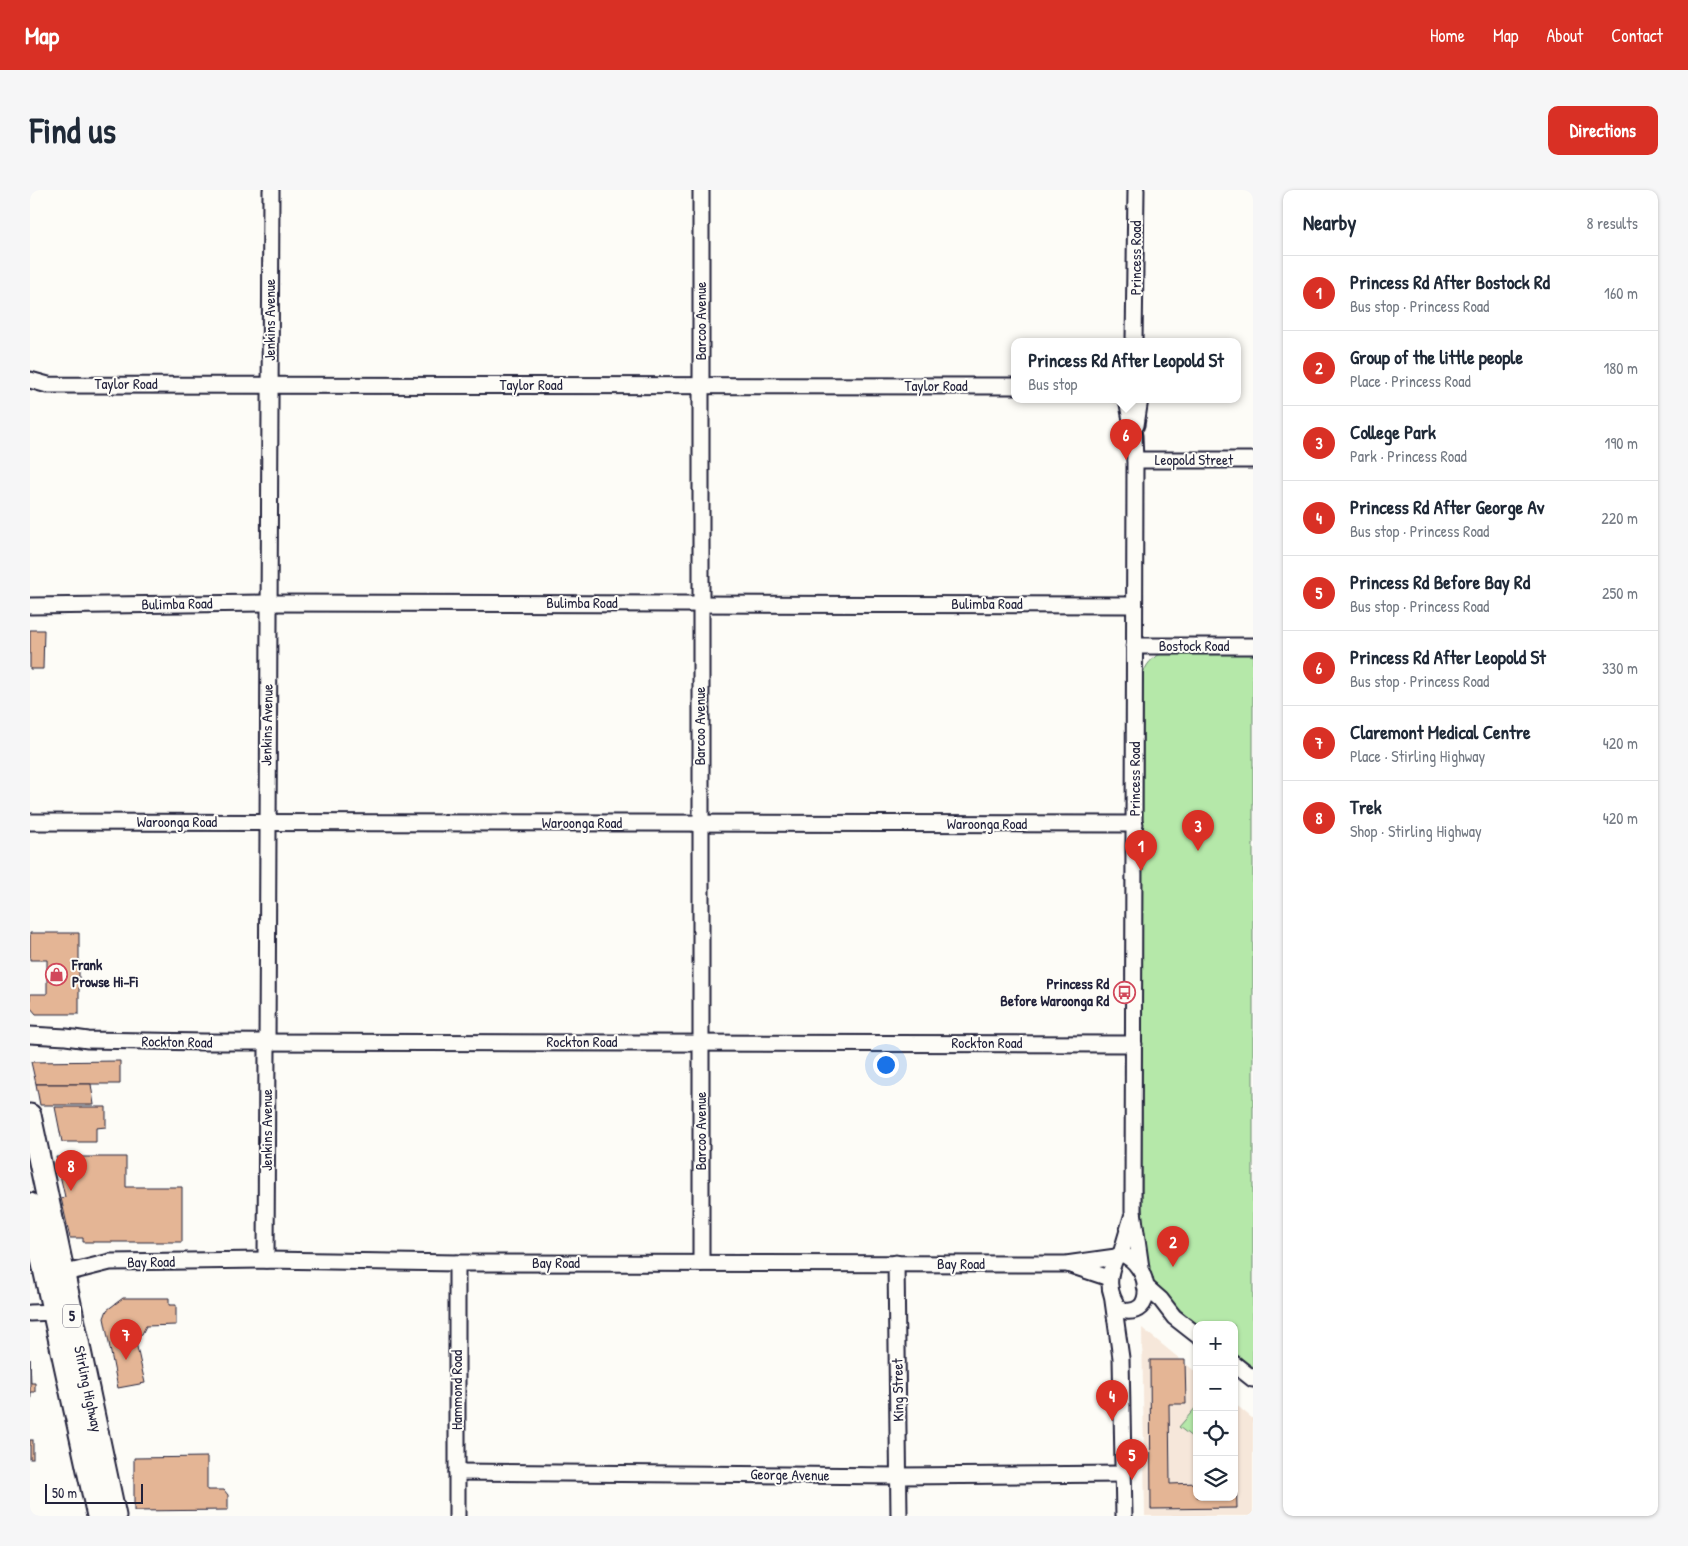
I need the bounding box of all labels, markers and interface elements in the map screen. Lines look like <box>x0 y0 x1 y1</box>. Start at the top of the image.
text: Map <box>25 19 59 51</box>
text: Home <box>1430 23 1465 48</box>
text: Map <box>1493 23 1518 48</box>
text: About <box>1546 23 1583 48</box>
text: Contact <box>1611 23 1663 48</box>
button: Directions <box>1548 106 1658 155</box>
text: Find us <box>30 107 116 154</box>
text: Nearby <box>1303 208 1356 237</box>
text: 8 results <box>1586 212 1638 234</box>
street label: Princess Road <box>1125 221 1146 295</box>
text: Princess Rd After Bostock Rd <box>1350 269 1550 295</box>
street label: Jenkins Avenue <box>259 279 280 361</box>
street label: Barcoo Avenue <box>690 282 711 360</box>
text: 1 <box>1316 282 1322 304</box>
text: 160 m <box>1604 282 1638 304</box>
text: Bus stop · Princess Road <box>1350 295 1489 317</box>
popup <box>1011 338 1241 403</box>
text: Group of the little people <box>1350 344 1523 370</box>
text: Princess Rd After Leopold St <box>1028 347 1224 373</box>
text: 2 <box>1315 357 1323 379</box>
text: 180 m <box>1604 357 1638 379</box>
text: Place · Princess Road <box>1350 370 1471 392</box>
street label: Taylor Road <box>94 373 158 394</box>
text: Bus stop <box>1028 373 1077 395</box>
street label: Taylor Road <box>499 374 563 395</box>
street label: Taylor Road <box>904 375 968 396</box>
pin: 6 <box>1110 419 1142 460</box>
text: College Park <box>1350 419 1436 445</box>
text: 3 <box>1315 432 1323 454</box>
text: 190 m <box>1605 432 1638 454</box>
text: Park · Princess Road <box>1350 445 1467 467</box>
street label: Leopold Street <box>1155 449 1234 470</box>
text: Princess Rd After George Av <box>1350 494 1544 520</box>
text: 4 <box>1316 507 1322 529</box>
text: 220 m <box>1601 507 1638 529</box>
text: Bus stop · Princess Road <box>1350 520 1489 542</box>
text: Princess Rd Before Bay Rd <box>1350 569 1530 595</box>
text: 5 <box>1316 582 1322 604</box>
text: 250 m <box>1602 582 1638 604</box>
street label: Bulimba Road <box>141 592 213 615</box>
street label: Bulimba Road <box>546 592 618 613</box>
street label: Bulimba Road <box>951 593 1023 614</box>
text: Bus stop · Princess Road <box>1350 595 1489 617</box>
street label: Bostock Road <box>1159 635 1230 656</box>
text: Princess Rd After Leopold St <box>1350 644 1546 670</box>
text: 6 <box>1316 657 1322 679</box>
text: 330 m <box>1602 657 1638 679</box>
text: Bus stop · Princess Road <box>1350 670 1489 692</box>
street label: Jenkins Avenue <box>255 684 278 766</box>
street label: Barcoo Avenue <box>689 687 710 765</box>
text: Claremont Medical Centre <box>1350 719 1531 745</box>
text: 7 <box>1315 732 1323 754</box>
text: 420 m <box>1603 732 1638 754</box>
street label: Princess Road <box>1124 742 1145 816</box>
text: Place · Stirling Highway <box>1350 745 1485 767</box>
text: Trek <box>1350 794 1382 820</box>
text: 8 <box>1316 807 1322 829</box>
text: 420 m <box>1603 807 1638 829</box>
pin: 3 <box>1182 810 1214 851</box>
street label: Waroonga Road <box>137 811 217 832</box>
street label: Waroonga Road <box>542 812 622 833</box>
street label: Waroonga Road <box>947 813 1027 834</box>
text: Shop · Stirling Highway <box>1350 820 1482 842</box>
pin: 1 <box>1125 830 1157 871</box>
place label: Frank Prowse Hi-Fi <box>71 954 139 992</box>
shop icon: Frank Prowse Hi-Fi <box>44 962 68 986</box>
place label: Princess Rd Before Waroonga Rd <box>1000 973 1109 1012</box>
bus stop icon: Princess Rd Before Waroonga Rd <box>1113 981 1137 1005</box>
street label: Rockton Road <box>141 1030 213 1053</box>
street label: Rockton Road <box>547 1031 618 1052</box>
street label: Rockton Road <box>952 1032 1023 1053</box>
your location <box>873 1052 899 1078</box>
street label: Jenkins Avenue <box>256 1089 277 1171</box>
street label: Barcoo Avenue <box>690 1092 711 1170</box>
pin: 8 <box>55 1150 87 1191</box>
pin: 2 <box>1157 1226 1189 1267</box>
street label: Bay Road <box>127 1251 175 1272</box>
street label: Bay Road <box>532 1252 580 1273</box>
street label: Bay Road <box>937 1253 985 1274</box>
road number: 5 <box>63 1304 81 1328</box>
pin: 7 <box>110 1319 142 1360</box>
map controls <box>1193 1321 1238 1501</box>
button: + <box>1193 1321 1238 1366</box>
street label: Stirling Highway <box>69 1344 108 1434</box>
street label: Hammond Road <box>446 1350 467 1430</box>
street label: King Street <box>886 1357 909 1422</box>
button: − <box>1193 1366 1238 1411</box>
pin: 4 <box>1096 1380 1128 1421</box>
button: locate <box>1193 1411 1238 1456</box>
pin: 5 <box>1116 1439 1148 1480</box>
button: layers <box>1193 1456 1238 1501</box>
street label: George Avenue <box>750 1463 830 1486</box>
scale bar <box>45 1481 142 1504</box>
text: 50 m <box>52 1483 77 1502</box>

